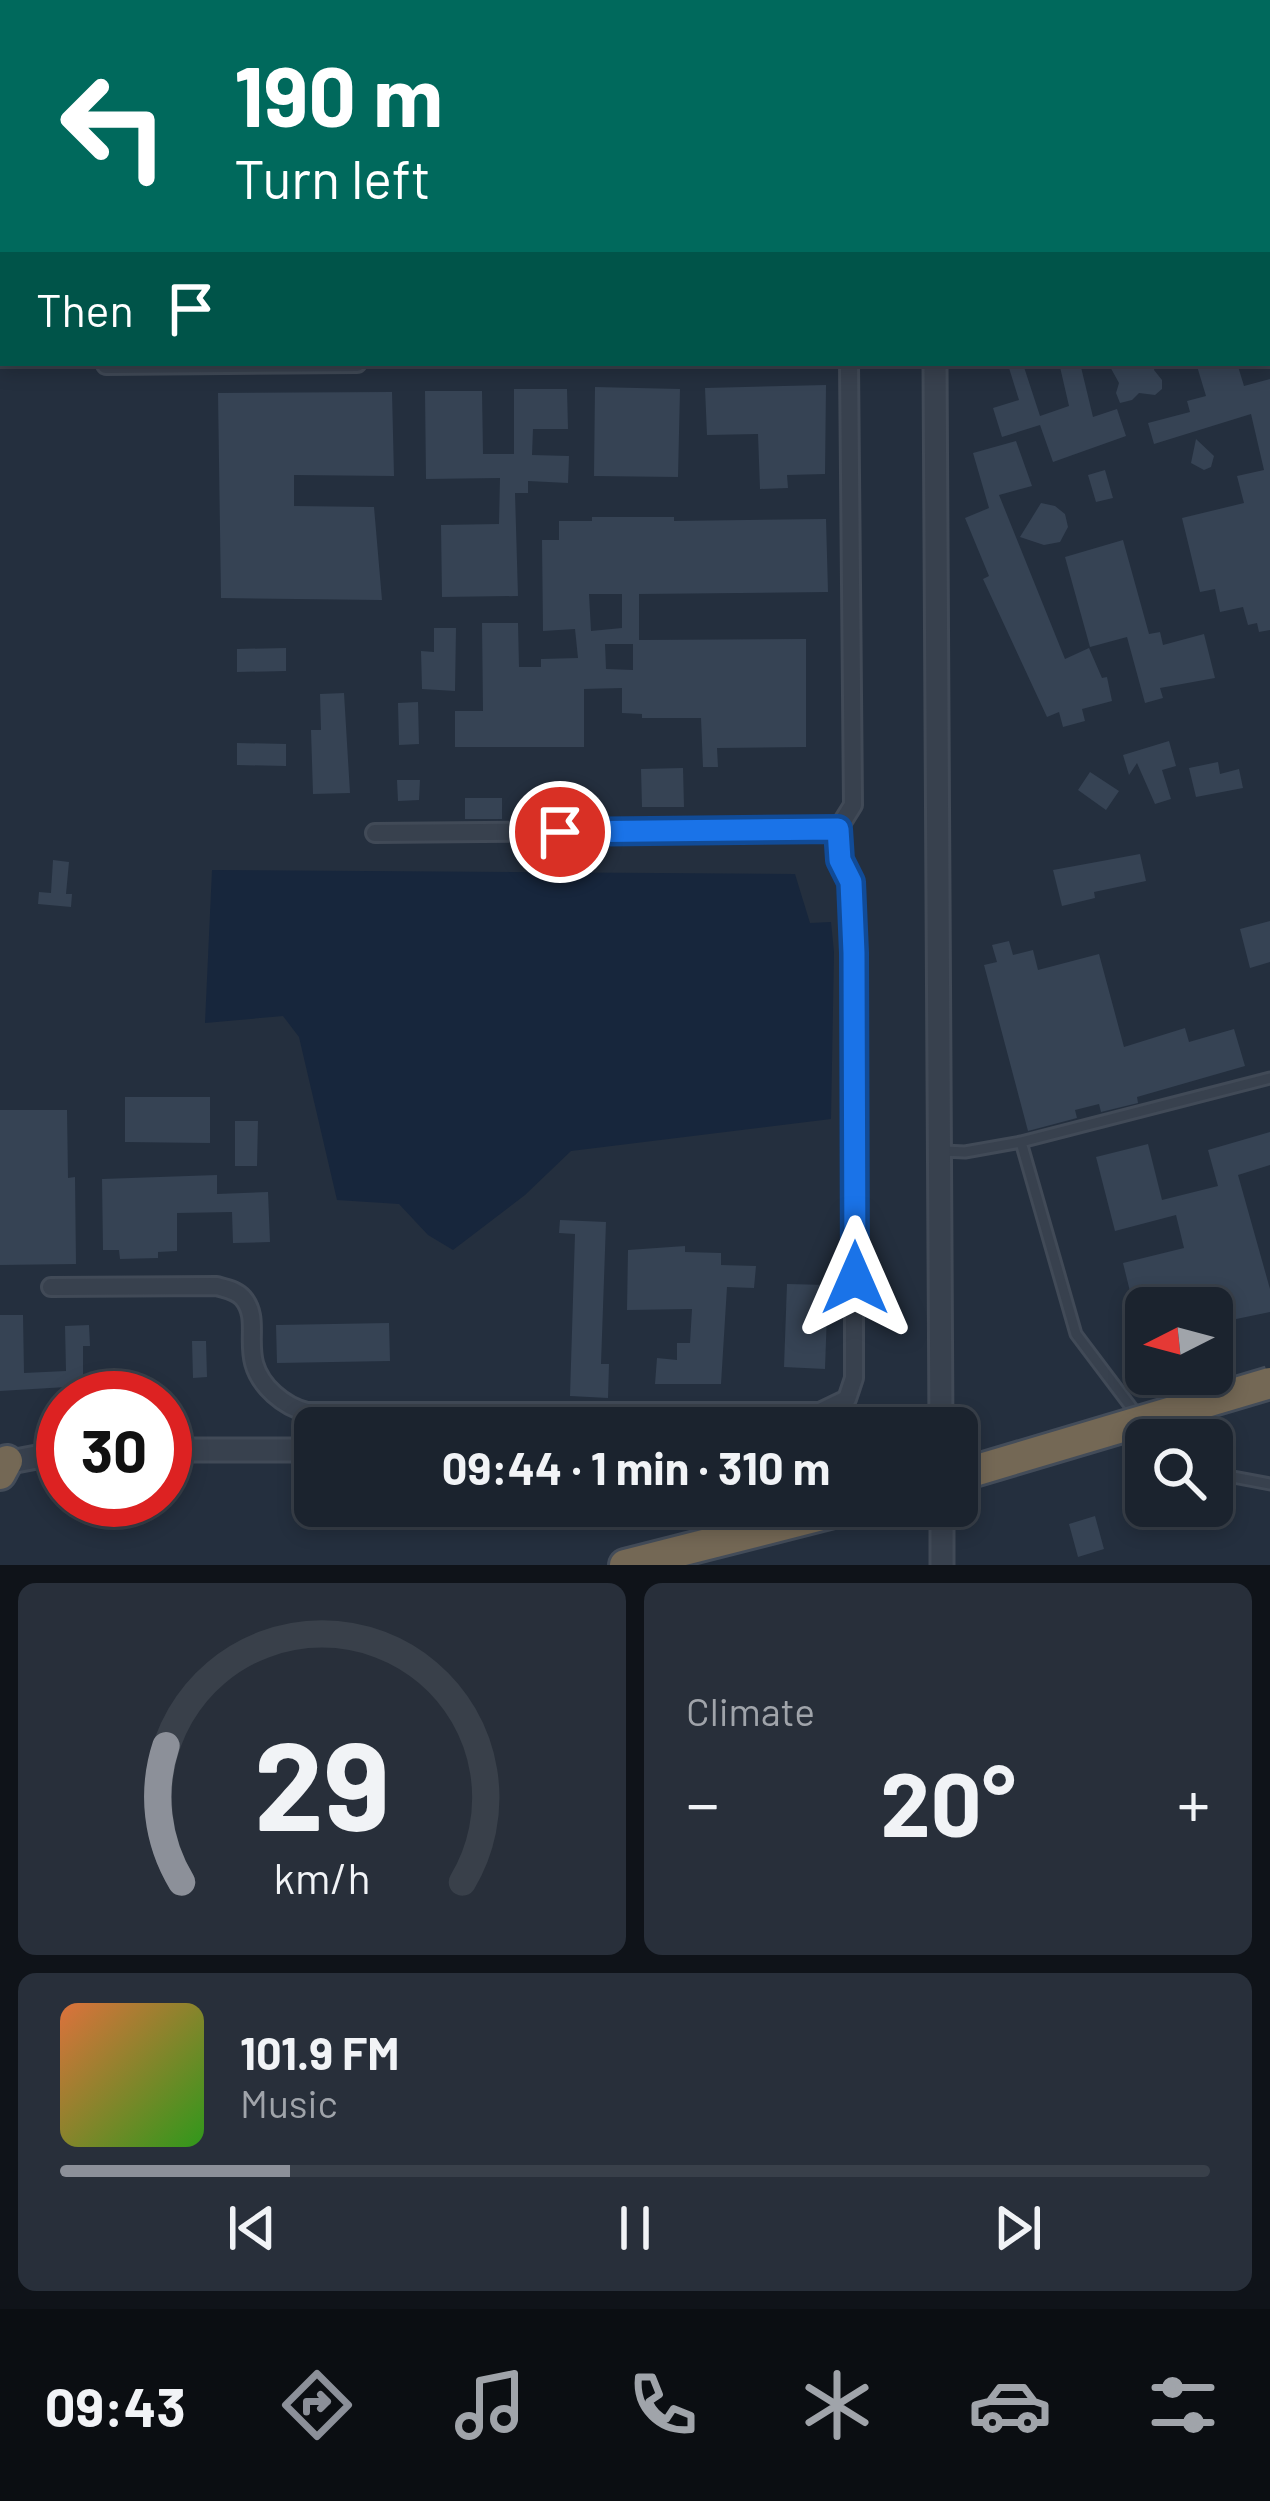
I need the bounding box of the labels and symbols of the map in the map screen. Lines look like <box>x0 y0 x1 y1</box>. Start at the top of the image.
pin <box>509 781 611 883</box>
position arrow <box>792 1215 918 1341</box>
north arrow <box>1125 1287 1233 1395</box>
speed limit sign: 30 <box>36 1371 192 1527</box>

